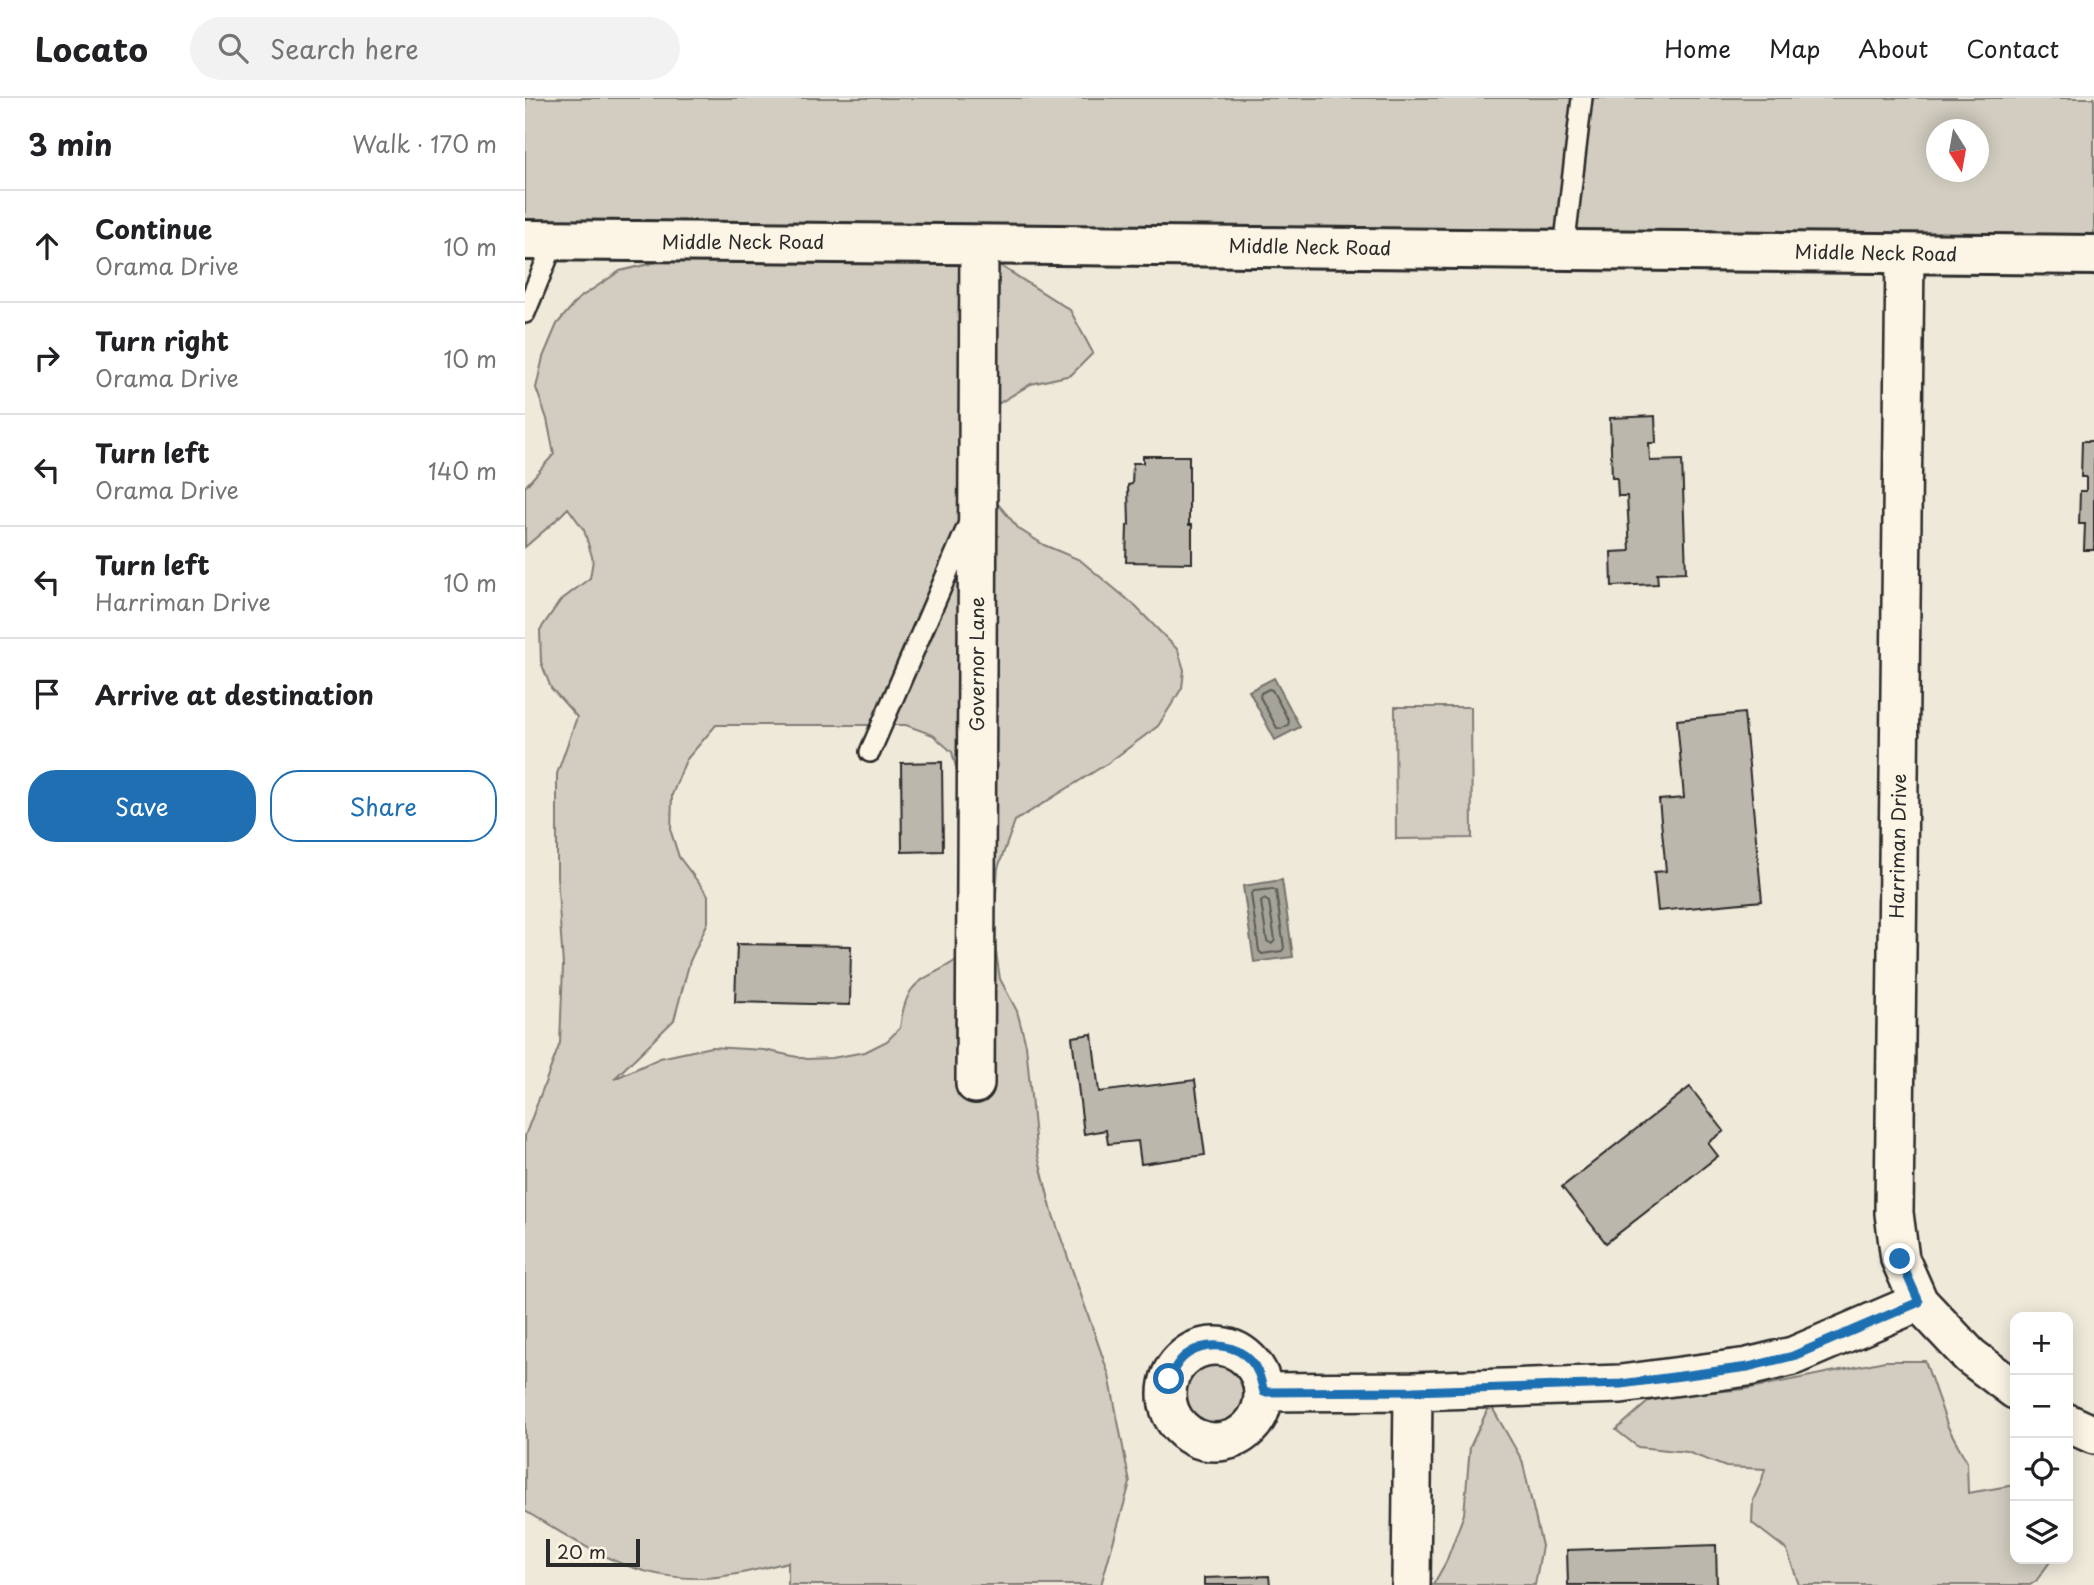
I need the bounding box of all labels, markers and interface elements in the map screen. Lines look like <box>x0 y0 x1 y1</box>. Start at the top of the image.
search box <box>190 17 680 80</box>
text: Locato <box>35 23 148 73</box>
icon: search <box>214 29 252 67</box>
text: Search here <box>270 29 419 68</box>
text: Home <box>1664 30 1731 66</box>
text: Map <box>1769 30 1820 66</box>
text: About <box>1858 30 1928 66</box>
text: Contact <box>1966 30 2059 66</box>
north arrow <box>1926 119 1989 182</box>
text: 3 min <box>28 121 113 166</box>
text: Walk · 170 m <box>352 126 497 161</box>
text: Continue <box>95 209 212 248</box>
icon: ahead <box>28 227 66 265</box>
street label: Middle Neck Road <box>662 227 824 255</box>
text: 10 m <box>443 229 497 264</box>
street label: Middle Neck Road <box>1228 231 1392 261</box>
street label: Middle Neck Road <box>1794 237 1958 267</box>
text: Orama Drive <box>95 248 239 283</box>
text: Turn right <box>95 321 229 360</box>
icon: right <box>28 339 66 377</box>
text: 10 m <box>443 341 497 376</box>
text: Orama Drive <box>95 360 239 395</box>
text: Turn left <box>95 433 210 472</box>
icon: left <box>28 451 66 489</box>
text: 140 m <box>428 453 497 488</box>
text: Orama Drive <box>95 472 239 507</box>
text: Turn left <box>95 545 210 584</box>
icon: left <box>28 563 66 601</box>
text: 10 m <box>443 565 497 600</box>
text: Harriman Drive <box>95 584 271 619</box>
street label: Governor Lane <box>962 597 990 731</box>
icon: arrive <box>28 675 66 713</box>
text: Arrive at destination <box>95 675 374 714</box>
button: Save <box>28 770 256 842</box>
button: Share <box>270 770 497 842</box>
street label: Harriman Drive <box>1882 773 1912 919</box>
route end <box>1884 1243 1915 1274</box>
map controls <box>2010 1312 2073 1564</box>
button: + <box>2010 1312 2073 1375</box>
route start <box>1153 1363 1184 1394</box>
button: − <box>2010 1375 2073 1438</box>
button: locate <box>2010 1438 2073 1501</box>
button: layers <box>2010 1501 2073 1564</box>
scale bar <box>546 1536 641 1568</box>
text: 20 m <box>557 1537 606 1565</box>

